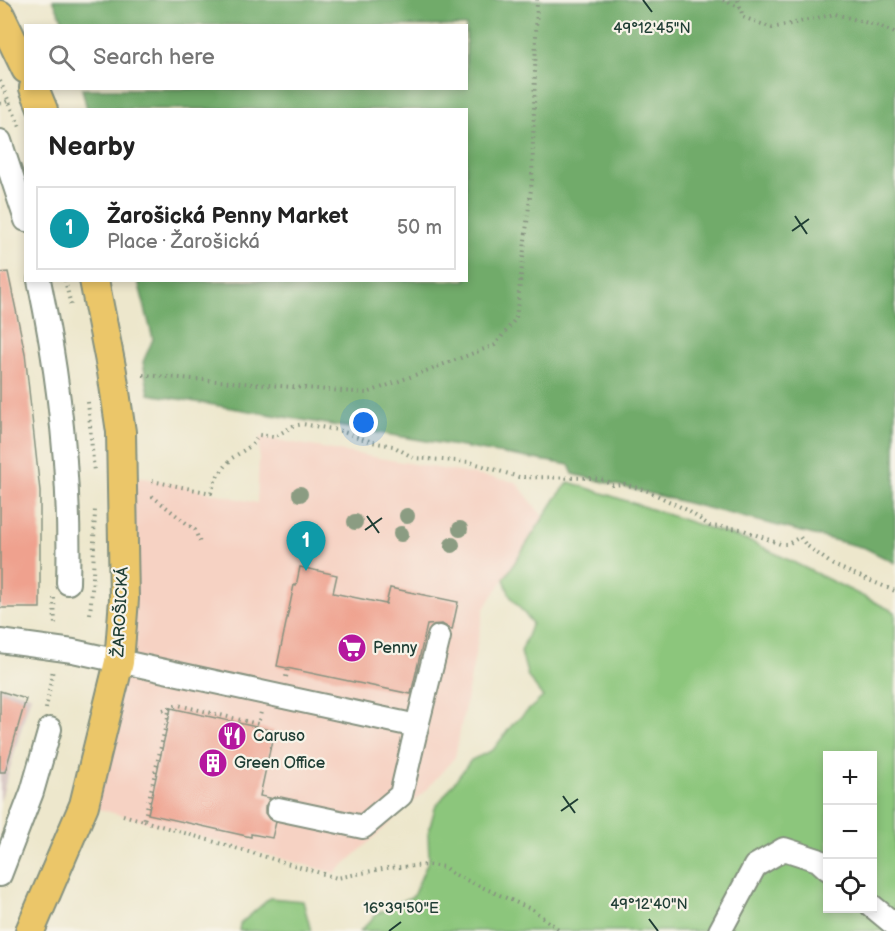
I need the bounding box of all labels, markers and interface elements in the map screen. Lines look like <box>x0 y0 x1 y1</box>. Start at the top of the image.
text: 49°12'45"N <box>613 19 691 38</box>
search box <box>24 24 468 90</box>
icon: search <box>45 41 78 74</box>
text: Search here <box>93 44 215 71</box>
text: Nearby <box>48 132 135 163</box>
text: Žarošická Penny Market <box>107 203 348 230</box>
text: 1 <box>65 216 74 240</box>
text: 50 m <box>397 216 442 240</box>
text: Place · Žarošická <box>107 230 260 254</box>
your location <box>349 408 378 437</box>
pin: 1 <box>286 522 326 571</box>
street label: ŽAROŠICKÁ <box>107 566 133 659</box>
supermarket icon: Penny <box>336 632 368 664</box>
place label: Penny <box>373 639 418 658</box>
restaurant icon: Caruso <box>216 720 248 752</box>
place label: Caruso <box>253 727 305 746</box>
building icon: Green Office <box>197 747 229 779</box>
map controls <box>823 751 877 913</box>
button: + <box>823 751 877 805</box>
place label: Green Office <box>234 754 326 773</box>
button: − <box>823 805 877 859</box>
button: locate <box>823 859 877 913</box>
text: 49°12'40"N <box>610 895 688 914</box>
text: 16°39'50"E <box>363 899 439 918</box>

